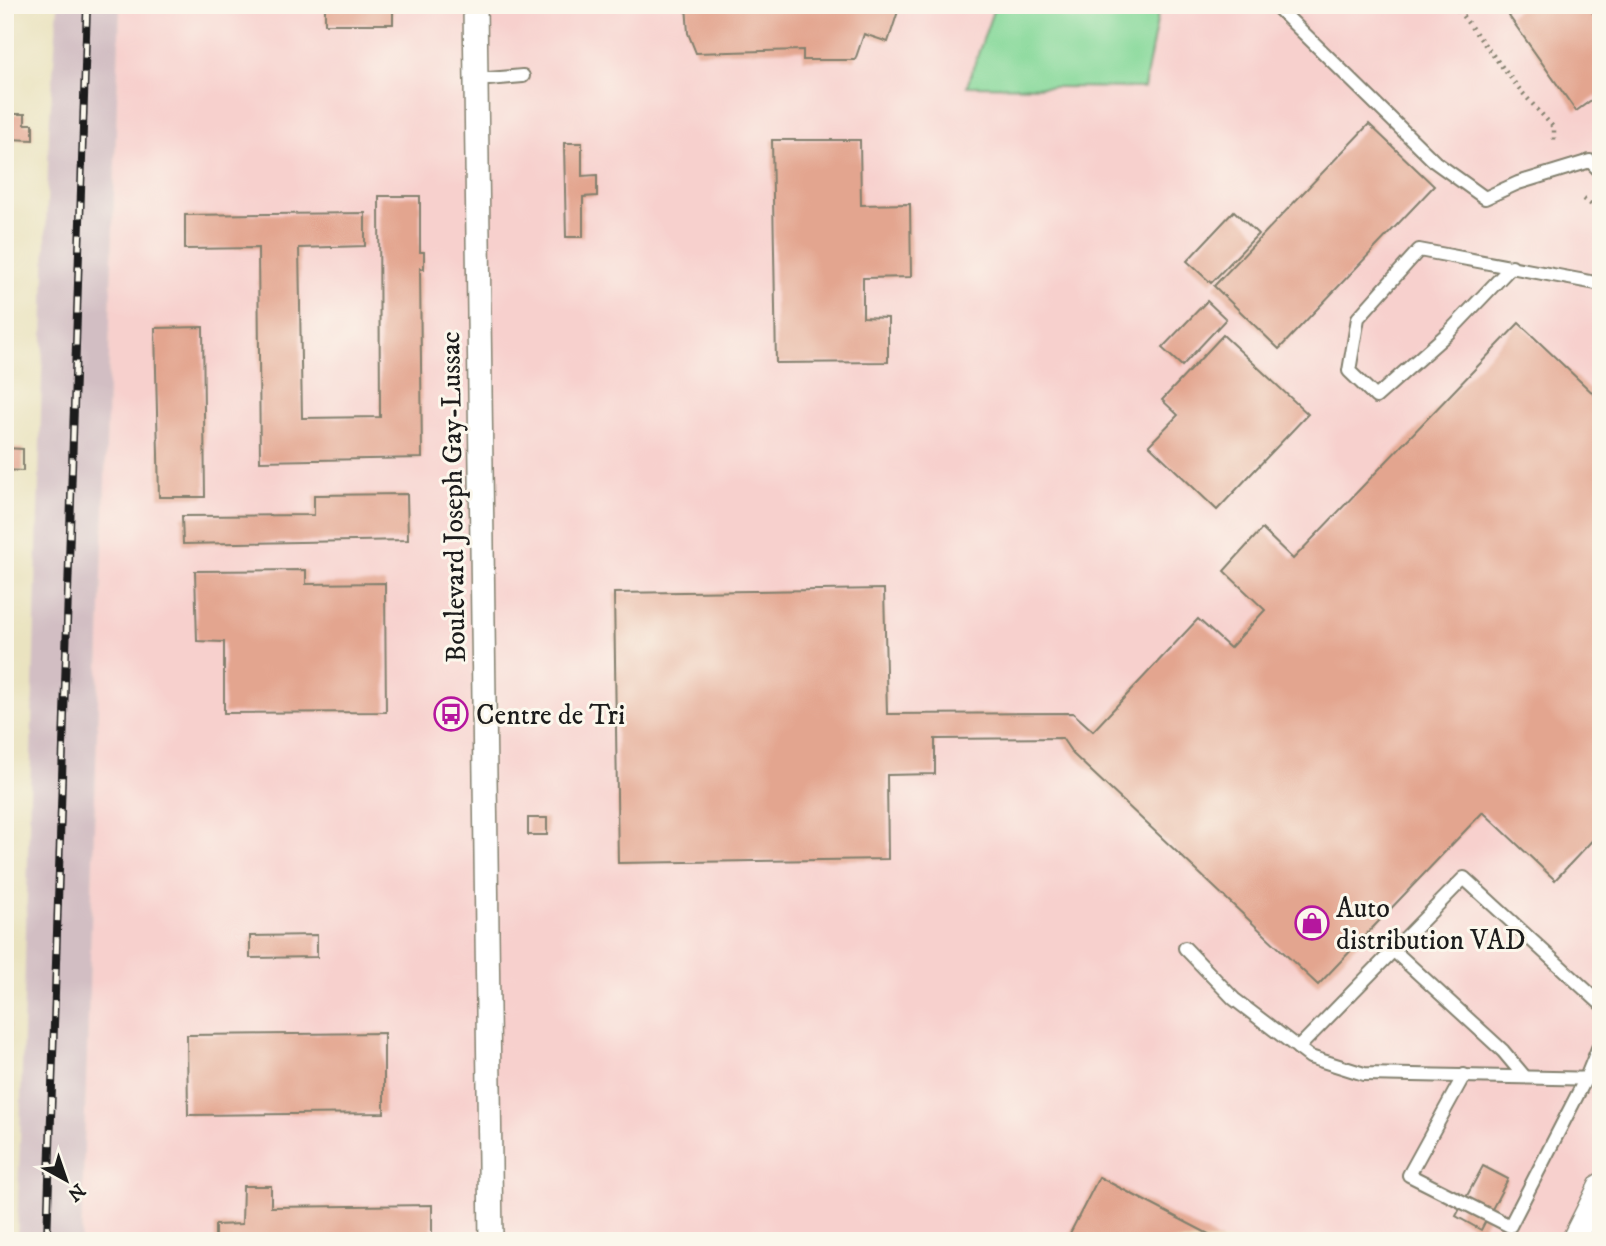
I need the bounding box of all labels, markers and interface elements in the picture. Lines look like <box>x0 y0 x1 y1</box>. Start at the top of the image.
street label: Boulevard Joseph Gay-Lussac <box>433 331 474 663</box>
bus stop icon: Centre de Tri <box>432 695 470 733</box>
place label: Centre de Tri <box>476 698 625 733</box>
place label: Auto distribution VAD <box>1336 891 1526 958</box>
shop icon: Auto distribution VAD <box>1293 904 1331 942</box>
north arrow <box>32 1144 102 1214</box>
text: N <box>62 1178 89 1206</box>

